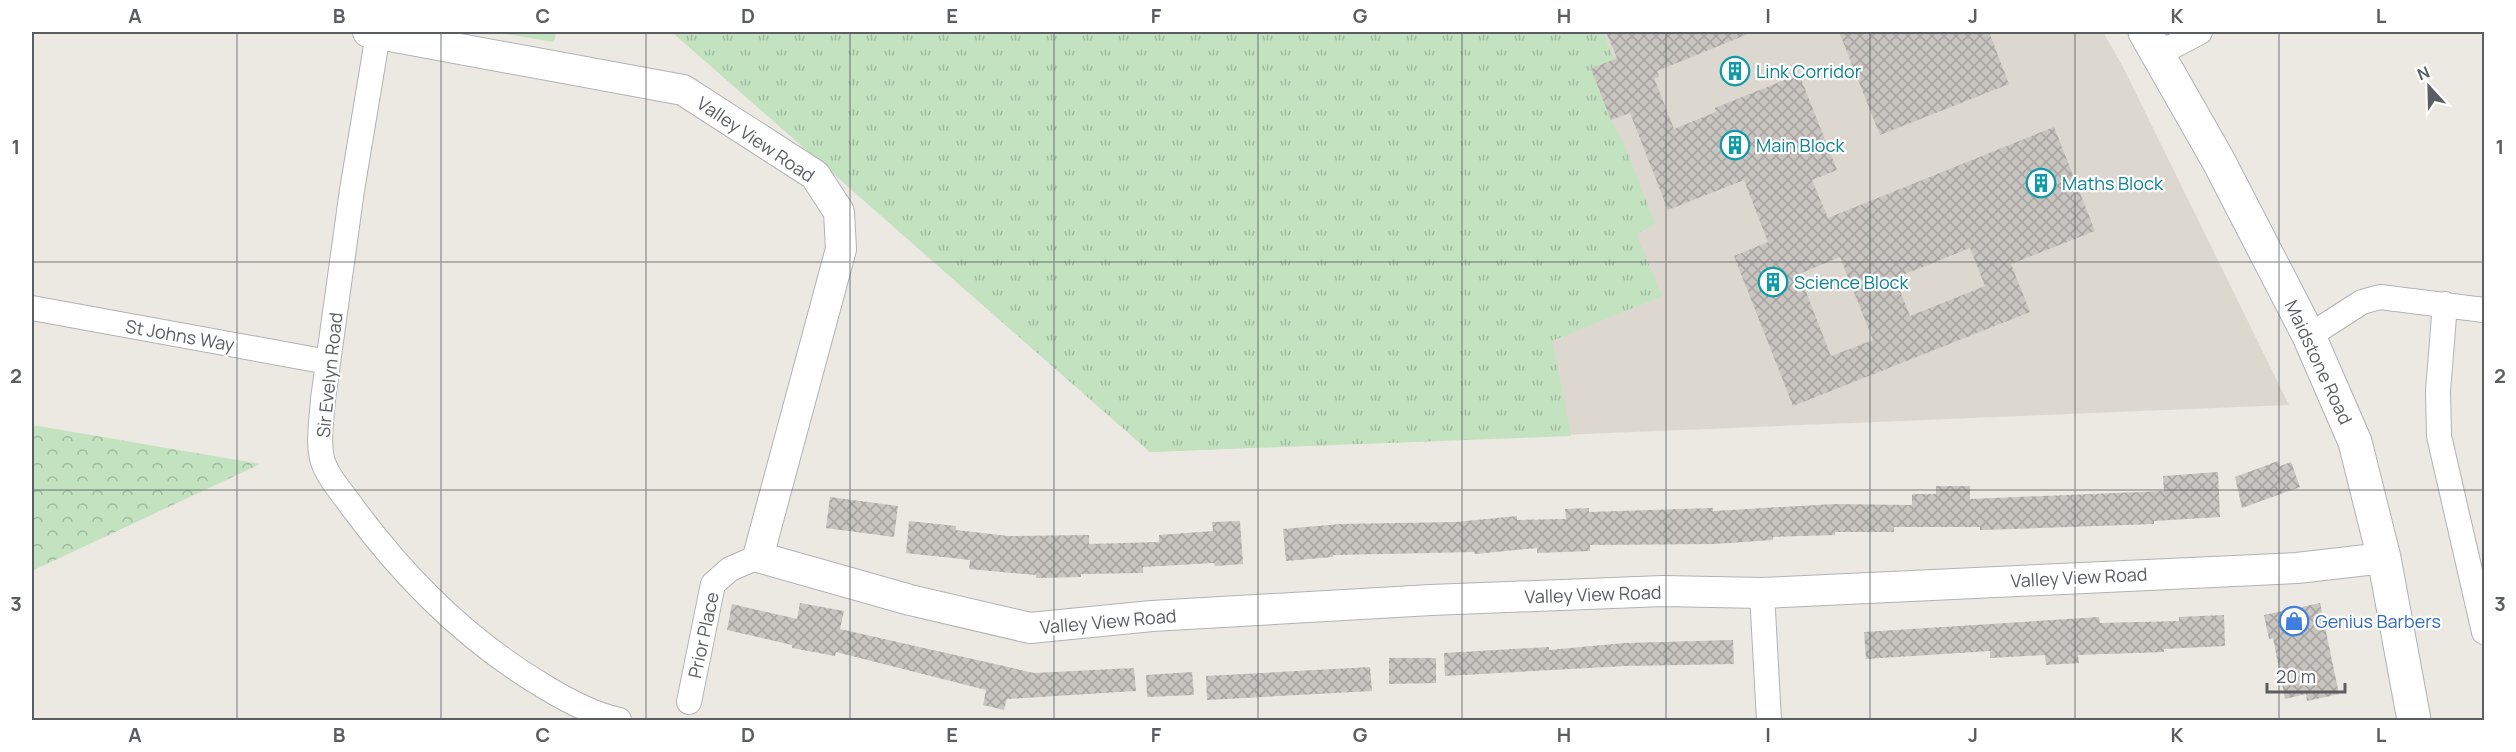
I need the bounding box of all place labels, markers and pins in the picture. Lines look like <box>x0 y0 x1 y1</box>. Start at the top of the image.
building icon: Link Corridor <box>1719 55 1751 87</box>
place label: Link Corridor <box>1756 59 1862 83</box>
building icon: Main Block <box>1719 129 1751 161</box>
place label: Main Block <box>1756 133 1845 157</box>
building icon: Maths Block <box>2025 167 2057 199</box>
place label: Maths Block <box>2062 171 2164 195</box>
building icon: Science Block <box>1757 266 1789 298</box>
place label: Science Block <box>1794 270 1910 294</box>
shop icon: Genius Barbers <box>2278 605 2310 637</box>
place label: Genius Barbers <box>2315 609 2441 633</box>

